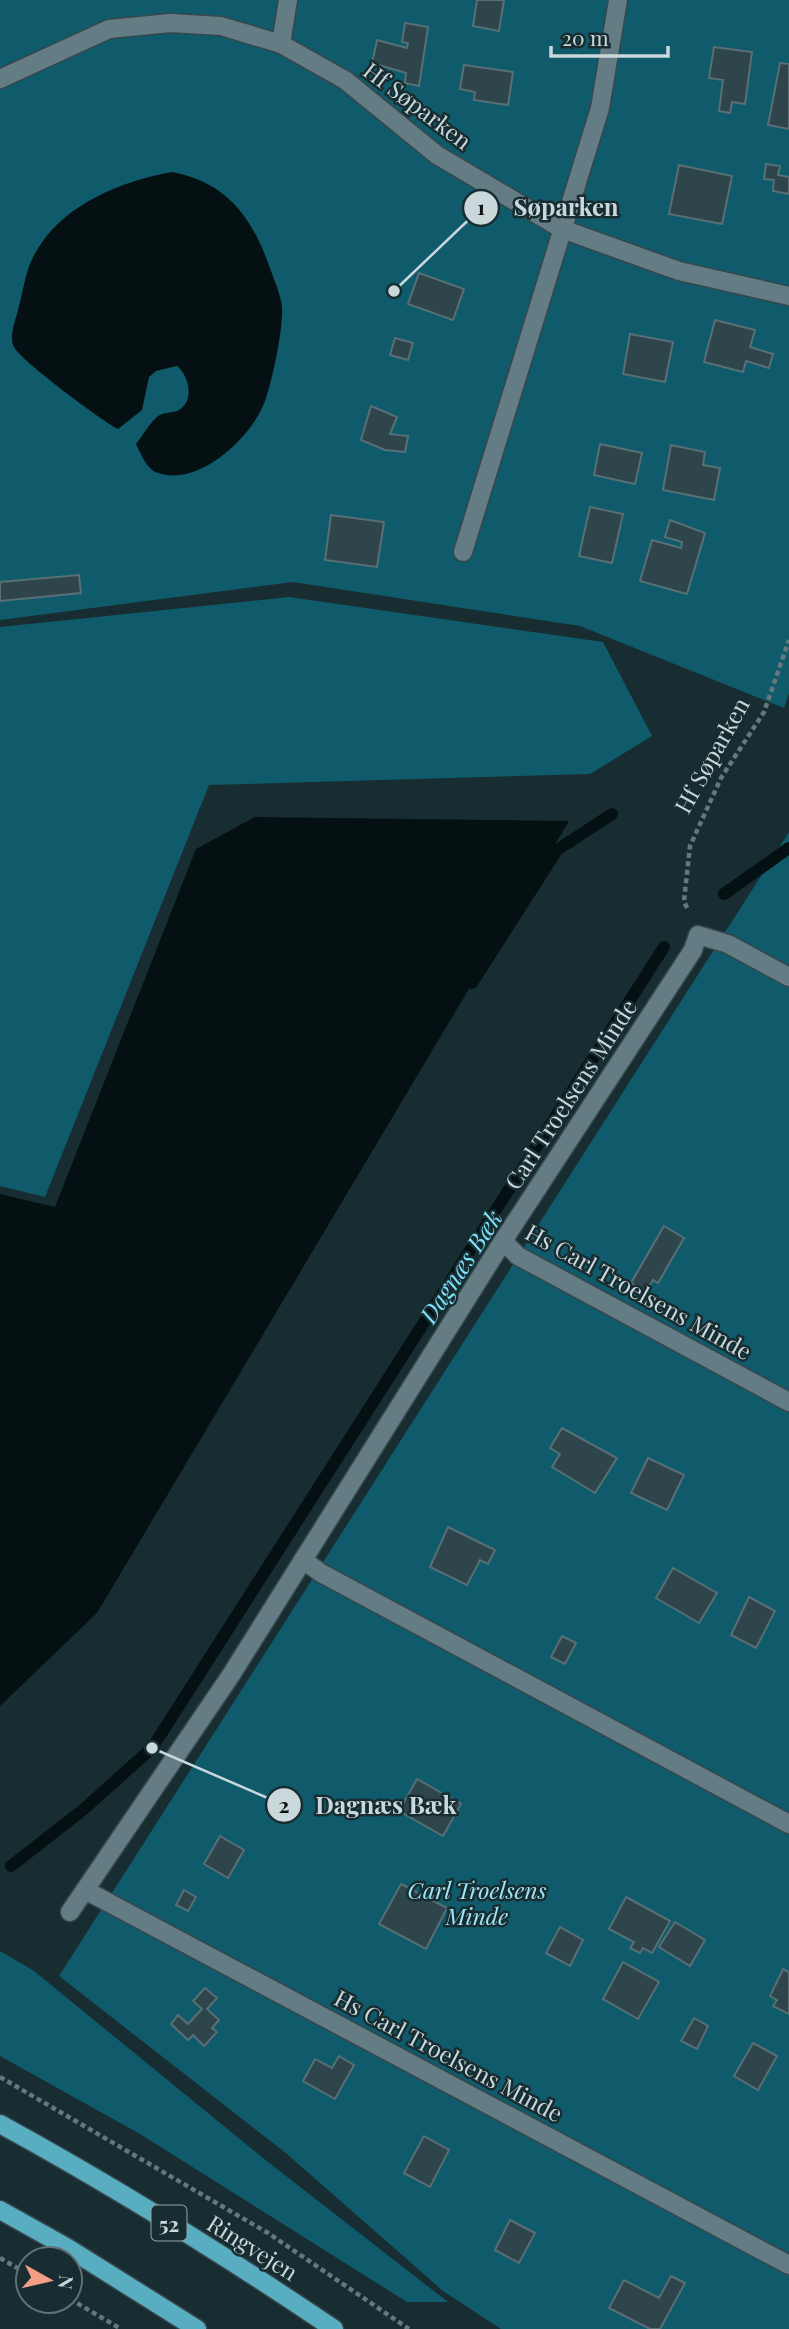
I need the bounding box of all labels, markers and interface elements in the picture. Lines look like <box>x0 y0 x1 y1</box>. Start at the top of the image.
scale bar <box>551 14 668 58</box>
text: 20 m <box>562 23 609 51</box>
street label: Hf Søparken <box>358 54 479 156</box>
callout: Søparken <box>464 185 632 230</box>
text: Søparken <box>513 190 619 222</box>
text: 1 <box>477 192 485 220</box>
street label: Hf Søparken <box>666 691 756 818</box>
street label: Carl Troelsens Minde <box>497 993 643 1195</box>
water label: Dagnæs Bæk <box>411 1203 509 1330</box>
street label: Hs Carl Troelsens Minde <box>520 1216 758 1366</box>
callout: Dagnæs Bæk <box>267 1783 471 1828</box>
text: Dagnæs Bæk <box>315 1788 458 1820</box>
text: 2 <box>279 1790 290 1818</box>
park label: Carl Troelsens Minde <box>408 1874 547 1931</box>
street label: Hs Carl Troelsens Minde <box>330 1982 568 2128</box>
road number: 52 <box>152 2206 186 2240</box>
street label: Ringvejen <box>202 2207 304 2287</box>
north arrow <box>14 2245 84 2315</box>
text: N <box>53 2274 81 2291</box>

